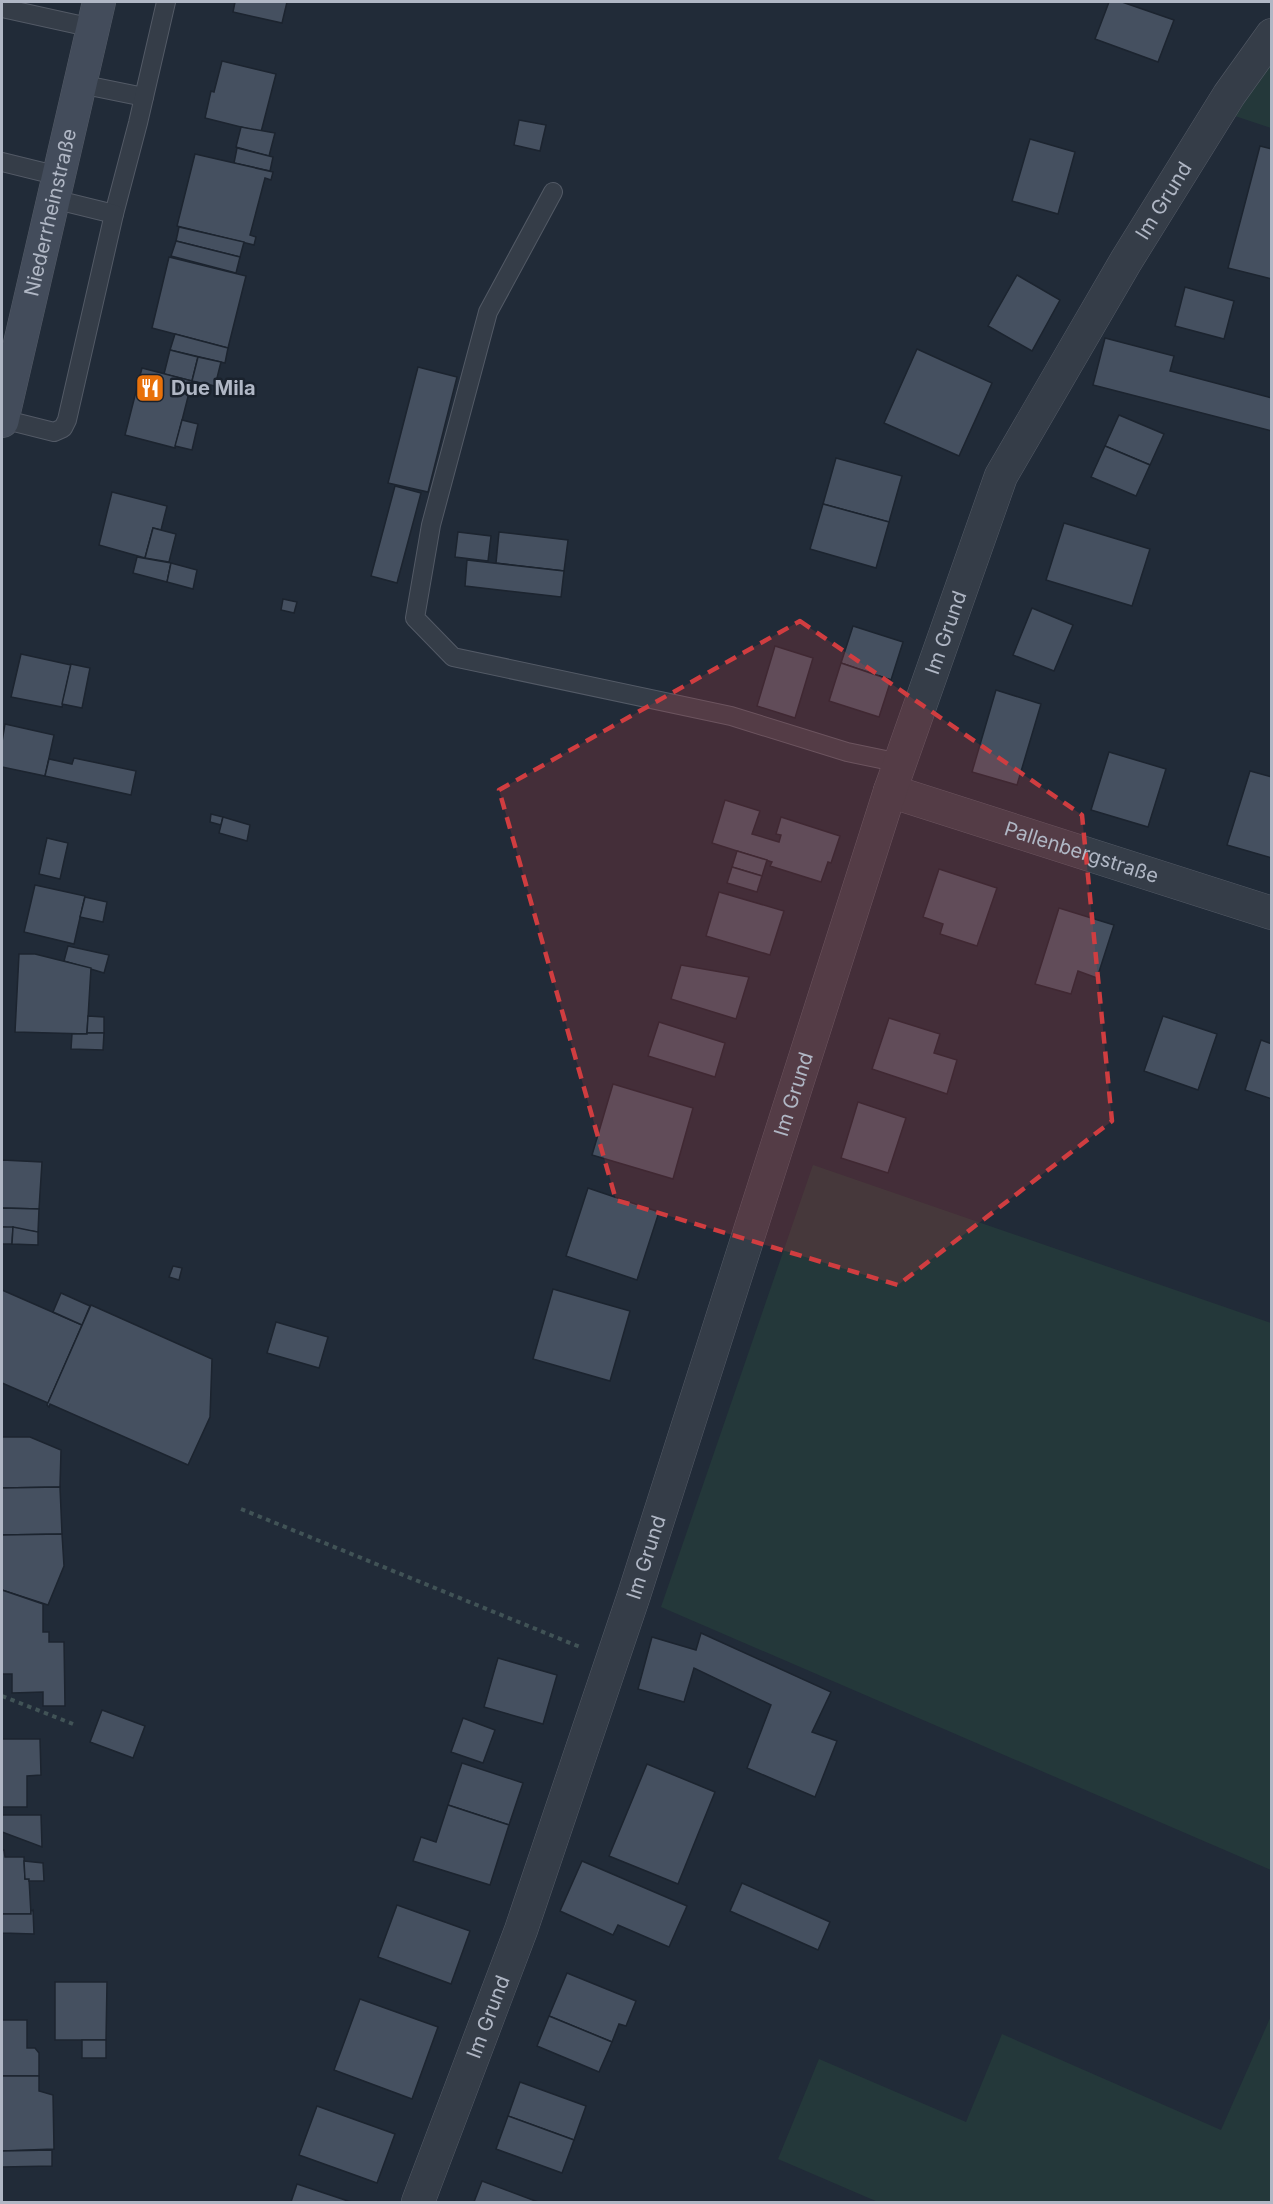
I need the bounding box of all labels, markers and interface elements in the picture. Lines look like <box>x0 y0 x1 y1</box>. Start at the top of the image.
street label: Niederrheinstraße <box>19 126 81 299</box>
street label: Im Grund <box>1130 157 1197 244</box>
restaurant icon: Due Mila <box>134 372 166 404</box>
place label: Due Mila <box>171 376 256 400</box>
street label: Im Grund <box>920 588 972 678</box>
street label: Pallenbergstraße <box>1001 816 1162 888</box>
street label: Im Grund <box>769 1049 818 1139</box>
street label: Im Grund <box>621 1512 671 1602</box>
street label: Im Grund <box>462 1972 515 2062</box>

